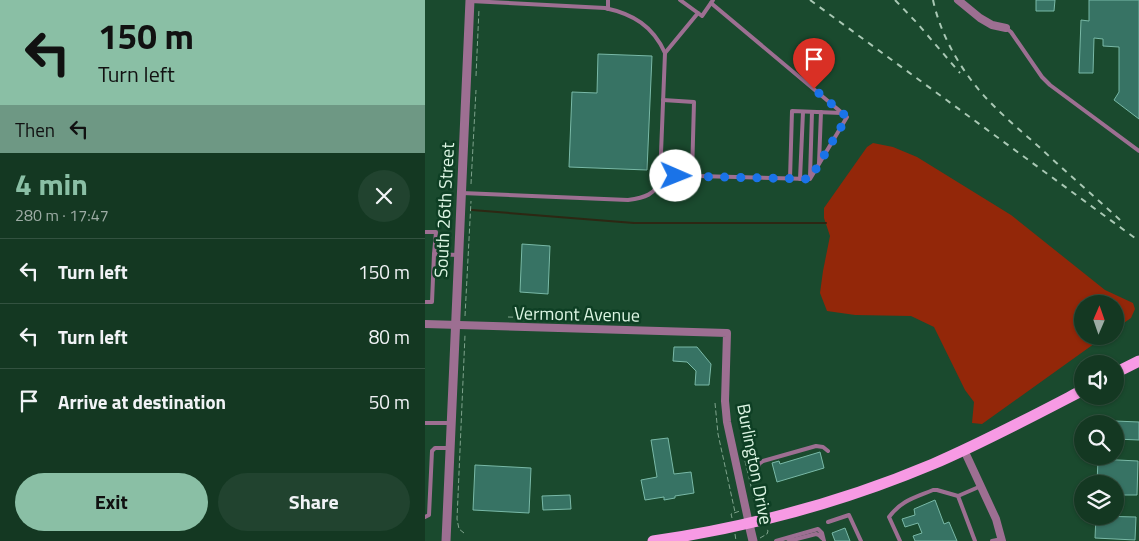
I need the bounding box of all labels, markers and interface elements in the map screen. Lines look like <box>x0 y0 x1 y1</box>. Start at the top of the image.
text: 150 m <box>98 9 194 63</box>
icon: left <box>15 20 80 85</box>
pin <box>793 38 835 89</box>
icon: arrive <box>800 45 828 73</box>
text: Turn left <box>98 57 175 91</box>
text: Then <box>15 115 55 144</box>
icon: left <box>65 115 93 143</box>
street label: South 26th Street <box>427 141 461 278</box>
position arrow <box>649 149 701 201</box>
text: 4 min <box>15 161 88 207</box>
button: close <box>358 170 410 222</box>
text: 280 m · 17:47 <box>15 203 109 227</box>
icon: left <box>15 257 43 285</box>
text: Turn left <box>58 257 128 286</box>
text: 150 m <box>358 257 410 286</box>
north arrow <box>1074 295 1124 345</box>
map controls <box>1074 295 1124 525</box>
street label: Vermont Avenue <box>514 299 640 329</box>
icon: left <box>15 322 43 350</box>
text: Turn left <box>58 322 128 351</box>
text: 80 m <box>369 322 410 351</box>
button: sound <box>1074 355 1124 405</box>
icon: arrive <box>15 387 43 415</box>
text: Arrive at destination <box>58 387 226 416</box>
text: 50 m <box>369 387 410 416</box>
street label: Burlington Drive <box>730 401 780 527</box>
button: search <box>1074 415 1124 465</box>
button: Exit <box>15 473 208 531</box>
button: Share <box>218 473 410 531</box>
button: layers <box>1074 475 1124 525</box>

